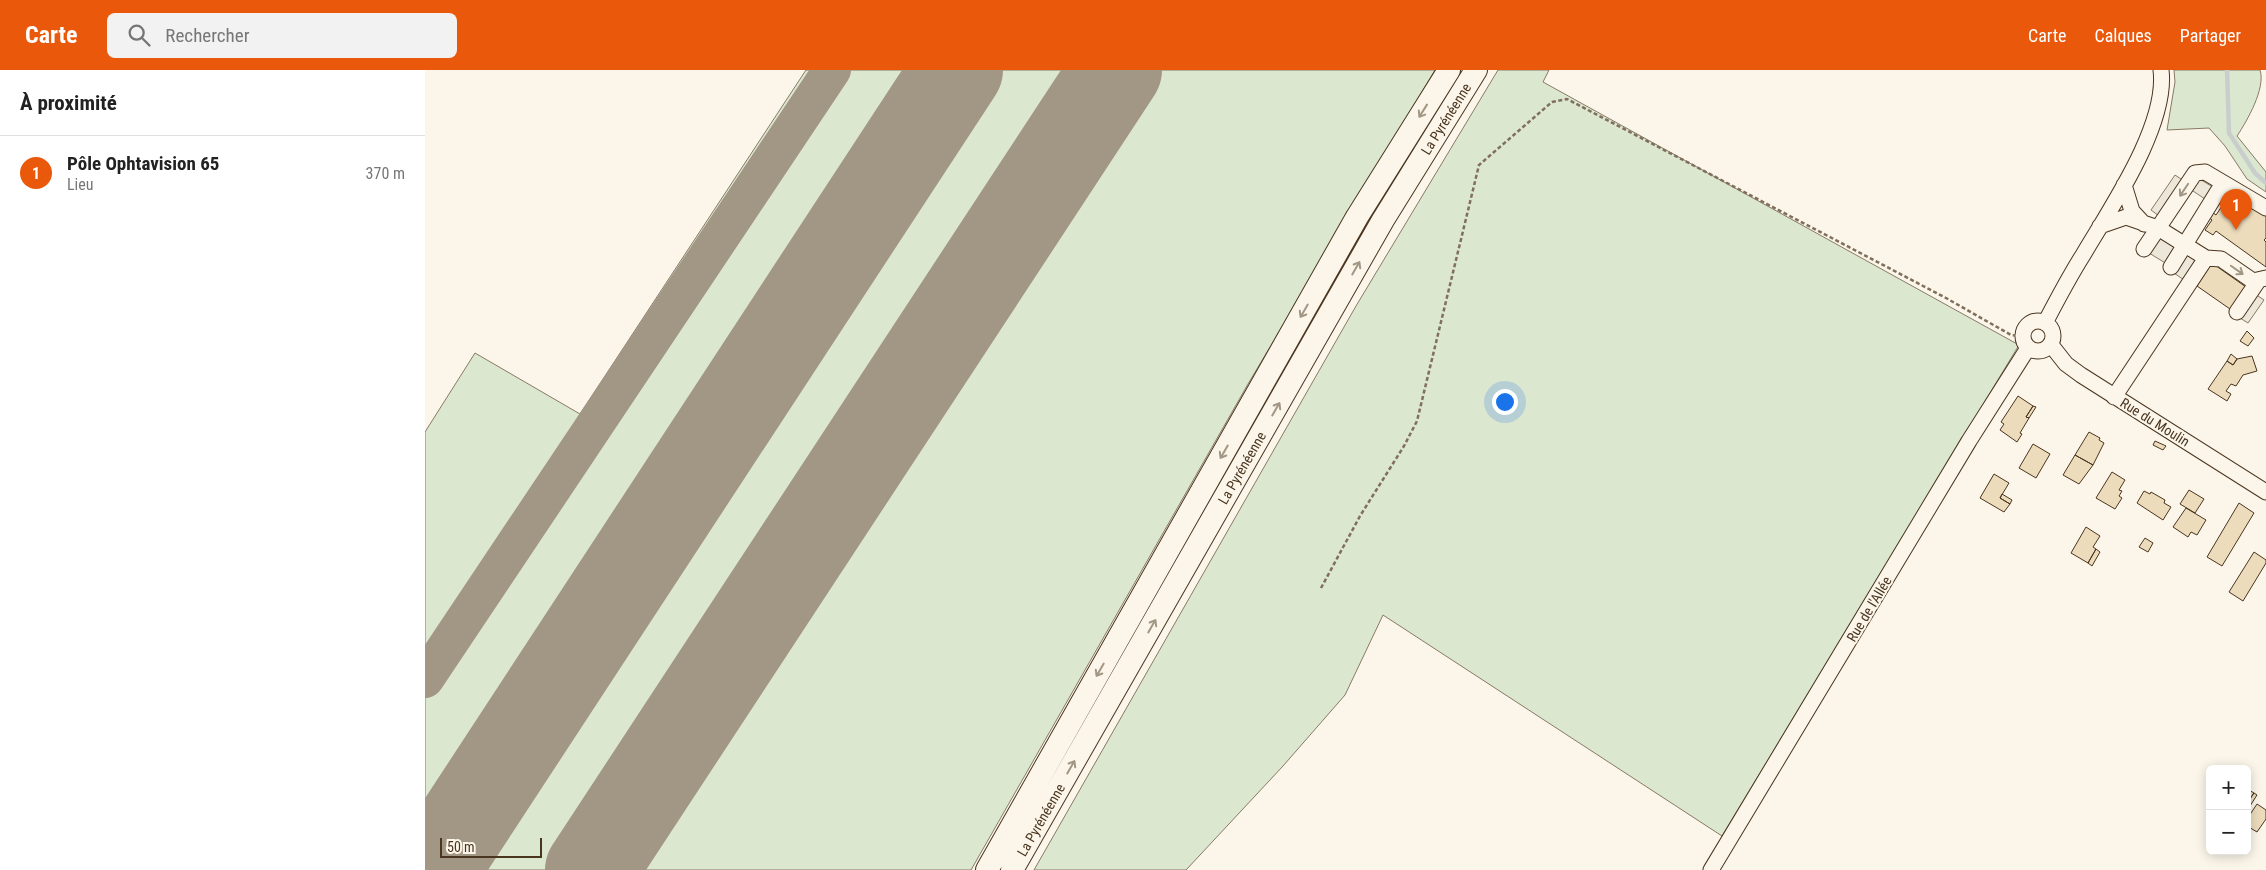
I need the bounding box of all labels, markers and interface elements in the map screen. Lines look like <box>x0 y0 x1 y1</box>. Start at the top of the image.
search box <box>107 13 457 58</box>
text: Carte <box>25 21 77 49</box>
icon: search <box>125 21 153 49</box>
text: Rechercher <box>165 24 249 47</box>
text: Carte <box>2028 25 2067 46</box>
text: Calques <box>2095 25 2152 46</box>
text: Partager <box>2180 25 2241 46</box>
street label: La Pyrénéenne <box>1418 80 1474 158</box>
text: À proximité <box>20 91 117 115</box>
one-way arrow <box>1418 104 1428 118</box>
text: Pôle Ophtavision 65 <box>67 152 219 175</box>
text: 1 <box>32 164 40 183</box>
text: 370 m <box>366 164 405 183</box>
text: Lieu <box>67 175 94 194</box>
one-way arrow <box>2179 182 2189 196</box>
pin: 1 <box>2220 189 2252 230</box>
one-way arrow <box>1352 261 1362 275</box>
one-way arrow <box>2229 265 2243 275</box>
one-way arrow <box>1299 303 1309 318</box>
your location <box>1492 389 1518 415</box>
street label: Rue du Moulin <box>2117 394 2193 450</box>
one-way arrow <box>1271 402 1281 416</box>
street label: La Pyrénéenne <box>1215 429 1269 507</box>
one-way arrow <box>1219 445 1229 460</box>
street label: Rue de l'Allée <box>1843 573 1895 644</box>
one-way arrow <box>1147 619 1157 633</box>
one-way arrow <box>1095 662 1105 676</box>
one-way arrow <box>1066 759 1076 774</box>
map controls <box>2206 765 2251 855</box>
button: + <box>2206 765 2251 810</box>
street label: La Pyrénéenne <box>1014 781 1068 859</box>
button: − <box>2206 810 2251 855</box>
scale bar <box>440 835 543 858</box>
text: 50 m <box>447 839 475 855</box>

